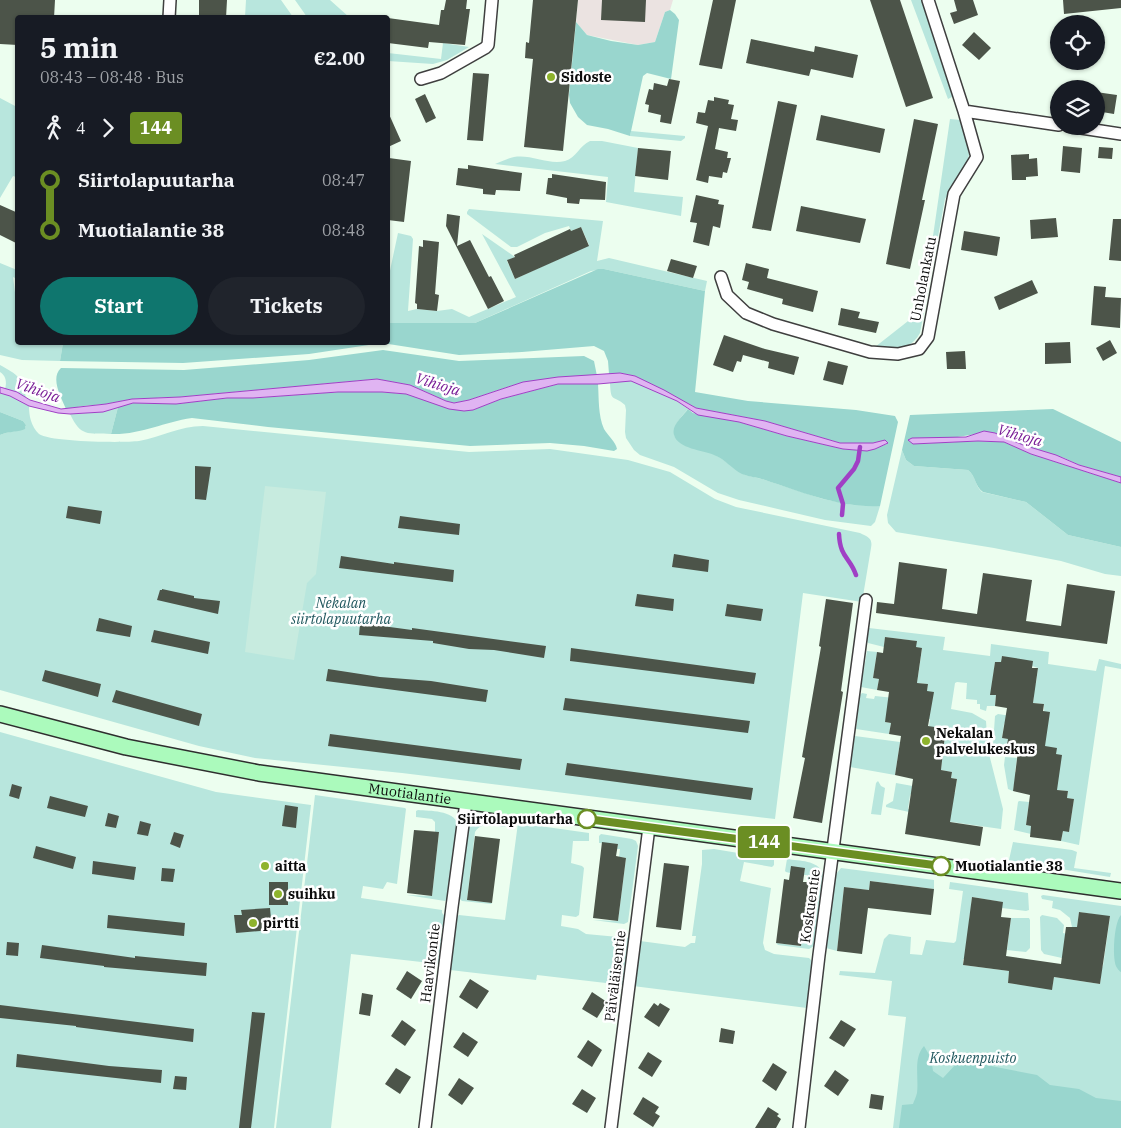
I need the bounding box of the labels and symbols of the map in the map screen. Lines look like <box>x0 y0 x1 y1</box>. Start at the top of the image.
place label: Sidoste <box>561 68 612 86</box>
marker: Sidoste <box>545 71 557 83</box>
street label: Unholankatu <box>906 235 940 323</box>
water label: Vihioja <box>413 368 463 400</box>
water label: Vihioja <box>13 374 64 407</box>
water label: Vihioja <box>995 420 1045 451</box>
park label: Nekalan siirtolapuutarha <box>291 594 391 628</box>
place label: Nekalan palvelukeskus <box>936 724 1035 758</box>
marker: Nekalan palvelukeskus <box>920 735 932 747</box>
street label: Muotialantie <box>367 779 452 808</box>
marker: Siirtolapuutarha <box>577 809 597 829</box>
place label: Siirtolapuutarha <box>458 810 573 828</box>
line badge: 144 <box>735 826 793 858</box>
marker: Muotialantie 38 <box>931 856 951 876</box>
place label: aitta <box>275 857 306 875</box>
place label: Muotialantie 38 <box>955 857 1063 875</box>
marker: aitta <box>259 860 271 872</box>
street label: Koskuentie <box>796 868 824 944</box>
place label: suihku <box>288 885 336 903</box>
marker: suihku <box>272 888 284 900</box>
place label: pirtti <box>263 914 299 932</box>
marker: pirtti <box>247 917 259 929</box>
street label: Haavikontie <box>416 922 444 1004</box>
street label: Päiväläisentie <box>600 929 630 1023</box>
park label: Koskuenpuisto <box>929 1049 1016 1067</box>

